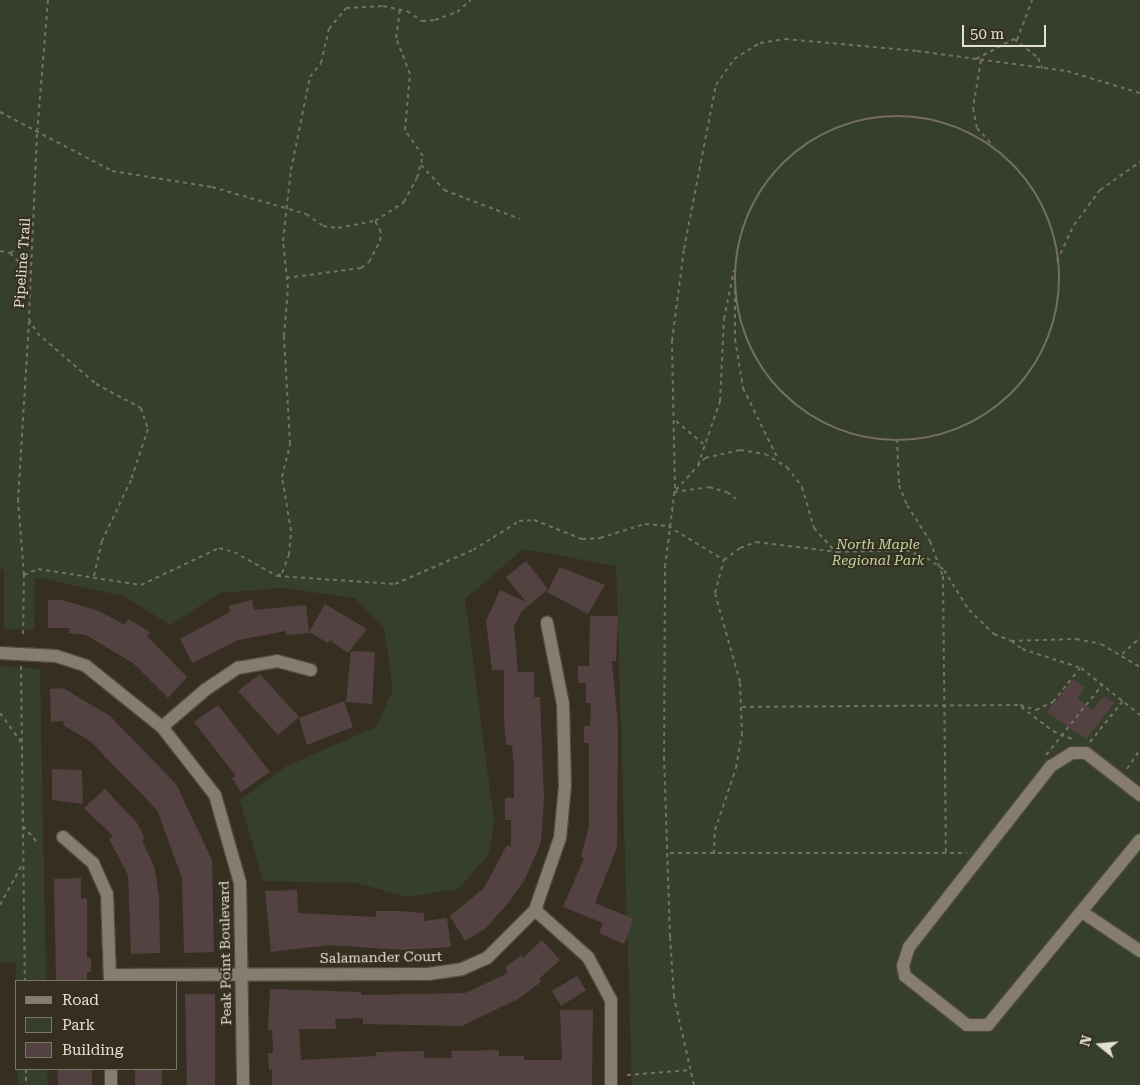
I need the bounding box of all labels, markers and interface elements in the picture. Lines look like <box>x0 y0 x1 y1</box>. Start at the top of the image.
scale bar <box>965 15 1049 47</box>
text: 50 m <box>970 25 1004 43</box>
street label: Pipeline Trail <box>10 217 34 309</box>
park label: North Maple Regional Park <box>832 536 924 568</box>
street label: Peak Point Boulevard <box>215 881 235 1025</box>
street label: Salamander Court <box>320 948 442 966</box>
legend <box>15 980 178 1070</box>
text: Road <box>62 991 99 1009</box>
text: Park <box>62 1016 95 1034</box>
north arrow <box>1075 1020 1125 1070</box>
text: N <box>1076 1033 1095 1048</box>
text: Building <box>62 1041 123 1059</box>

